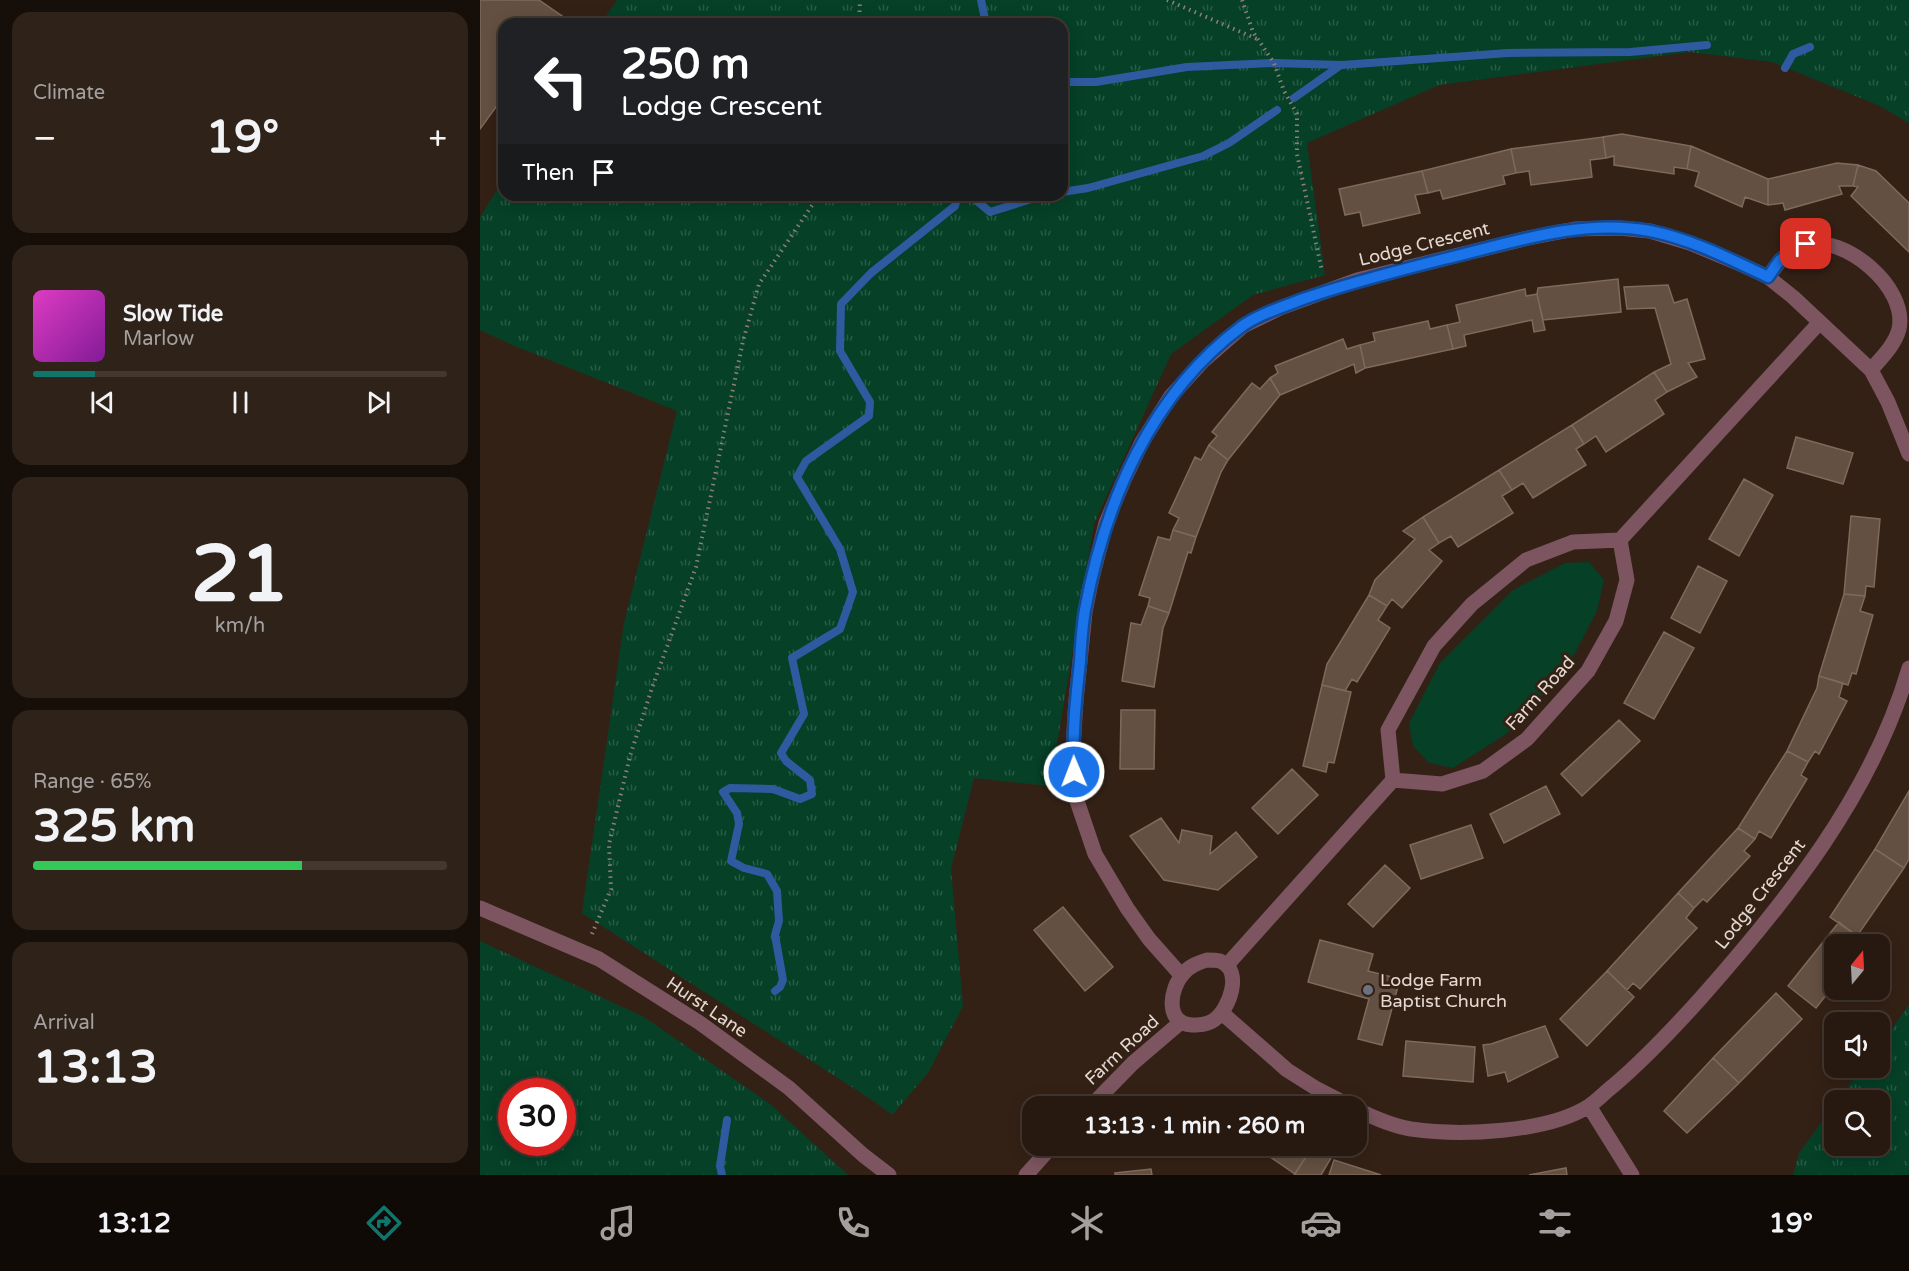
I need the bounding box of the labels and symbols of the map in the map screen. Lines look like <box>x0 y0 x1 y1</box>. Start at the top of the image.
street label: Lodge Crescent <box>1356 217 1492 271</box>
pin <box>1780 218 1831 269</box>
street label: Farm Road <box>1501 651 1579 735</box>
position arrow <box>1042 740 1106 804</box>
street label: Lodge Crescent <box>1710 834 1810 954</box>
north arrow <box>1824 934 1890 1000</box>
place label: Lodge Farm Baptist Church <box>1380 969 1507 1012</box>
street label: Hurst Lane <box>662 972 752 1042</box>
marker: Lodge Farm Baptist Church <box>1361 983 1375 997</box>
street label: Farm Road <box>1080 1010 1164 1090</box>
speed limit sign: 30 <box>498 1078 576 1156</box>

